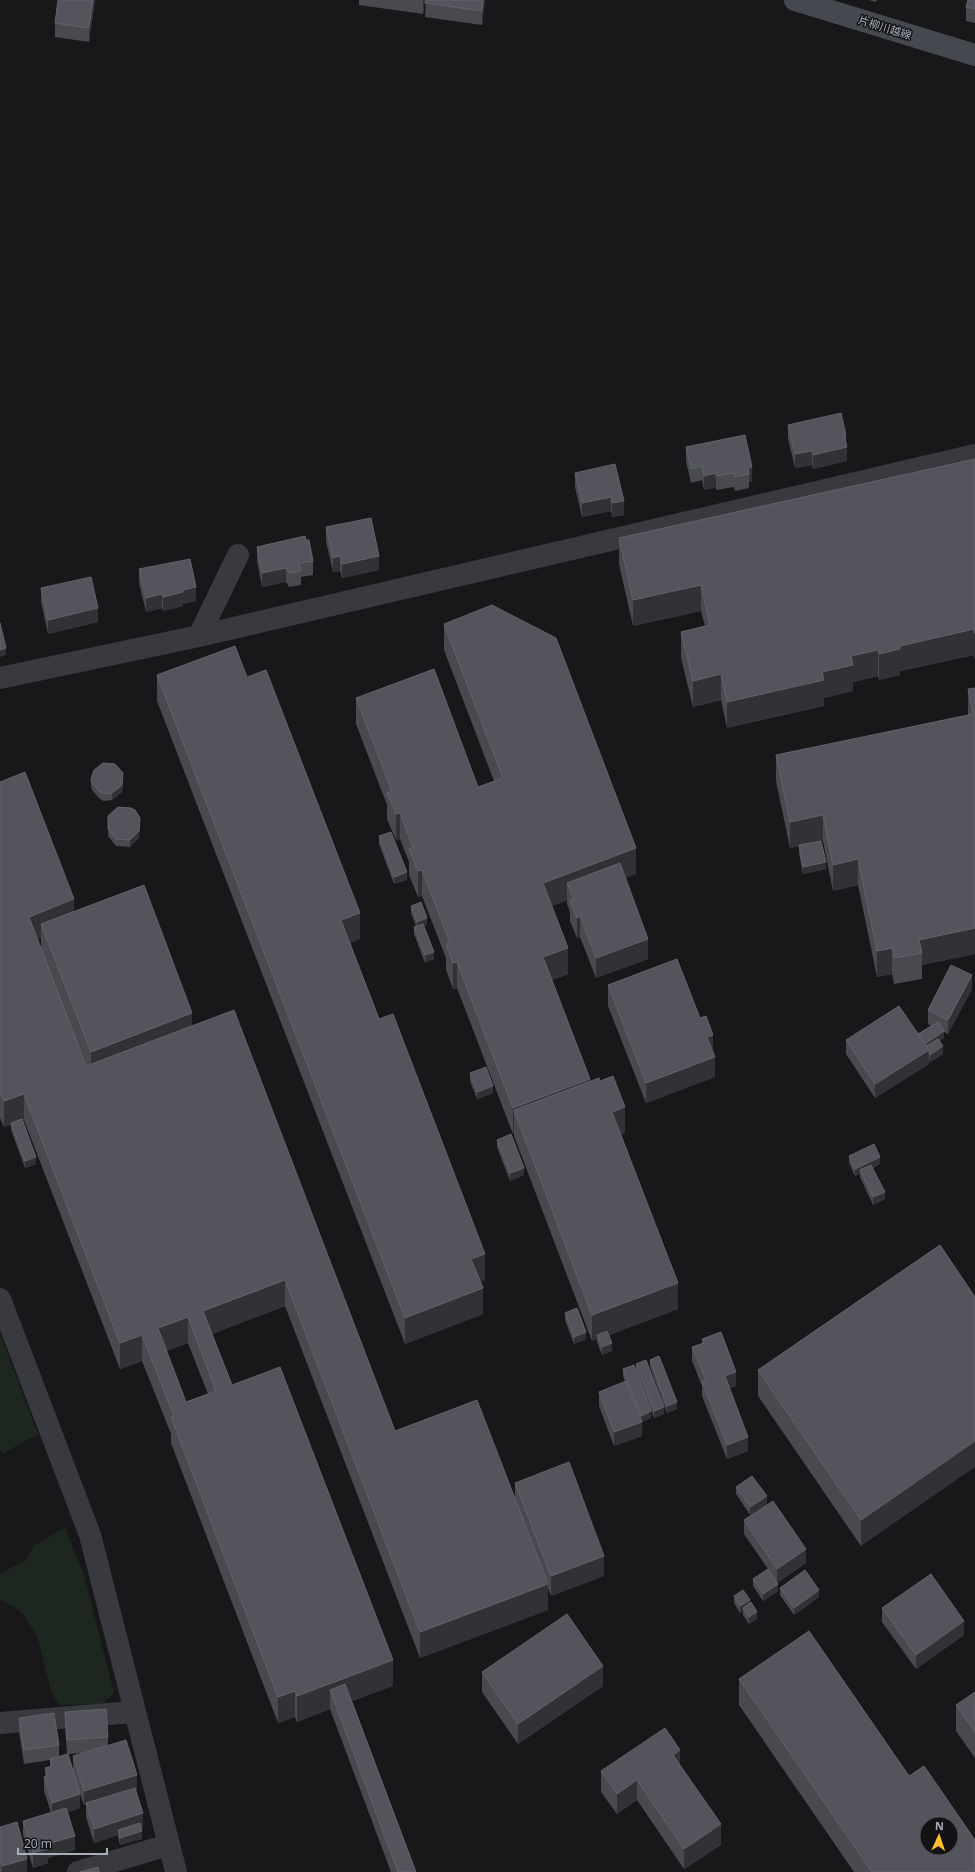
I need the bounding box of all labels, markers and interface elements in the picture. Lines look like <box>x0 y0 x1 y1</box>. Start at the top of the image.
street label: 片柳川越線 <box>857 12 913 42</box>
north arrow <box>919 1816 959 1856</box>
text: N <box>935 1818 944 1833</box>
scale bar <box>18 1830 107 1856</box>
text: 20 m <box>24 1835 52 1852</box>

